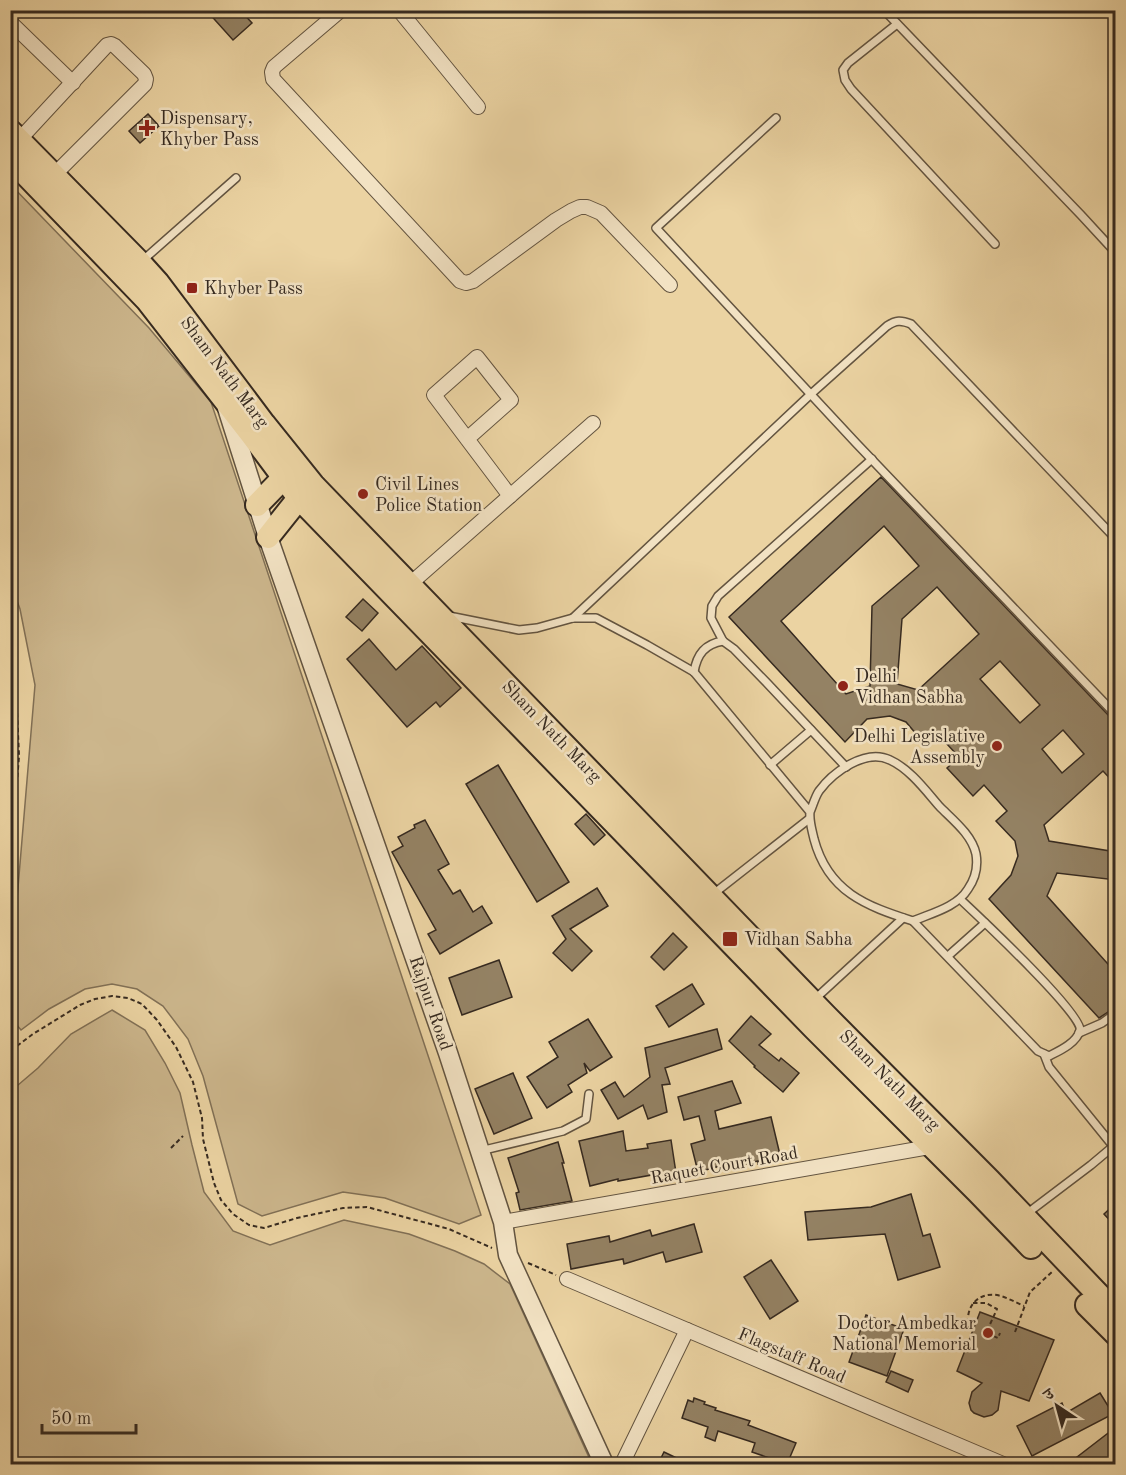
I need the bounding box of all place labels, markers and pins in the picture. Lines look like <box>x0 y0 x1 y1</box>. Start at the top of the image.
place label: Dispensary, Khyber Pass <box>160 110 259 149</box>
marker: Dispensary, Khyber Pass <box>138 119 156 137</box>
place label: Khyber Pass <box>204 280 303 298</box>
marker: Khyber Pass <box>185 281 199 295</box>
place label: Civil Lines Police Station <box>375 476 483 515</box>
marker: Civil Lines Police Station <box>356 487 370 501</box>
place label: Delhi Vidhan Sabha <box>855 668 964 707</box>
marker: Delhi Vidhan Sabha <box>836 679 850 693</box>
place label: Delhi Legislative Assembly <box>854 728 985 767</box>
marker: Delhi Legislative Assembly <box>990 739 1004 753</box>
marker: Vidhan Sabha <box>721 930 739 948</box>
place label: Vidhan Sabha <box>744 931 853 949</box>
place label: Doctor Ambedkar National Memorial <box>832 1315 977 1354</box>
marker: Doctor Ambedkar National Memorial <box>981 1326 995 1340</box>

